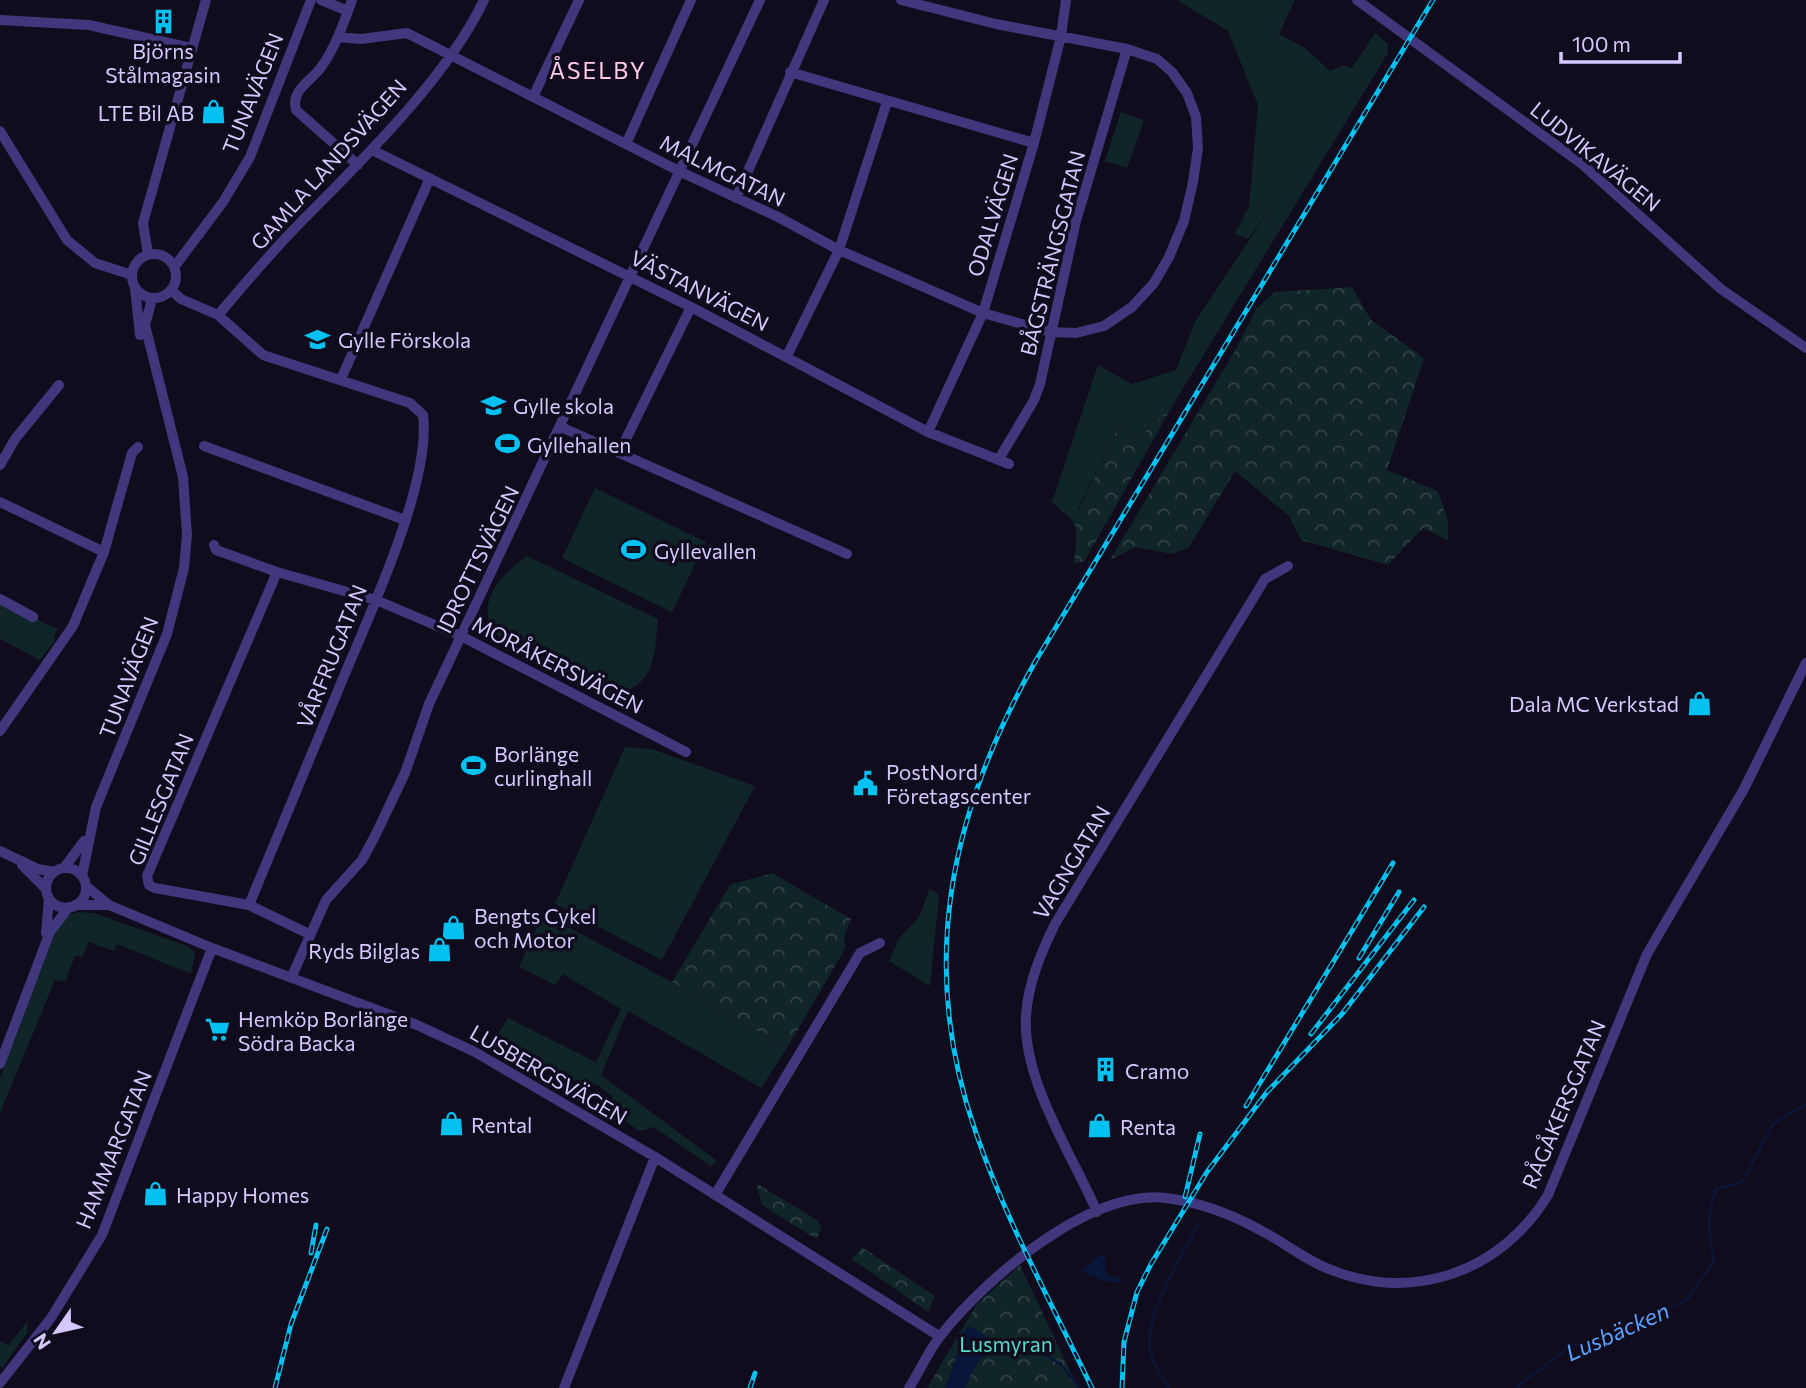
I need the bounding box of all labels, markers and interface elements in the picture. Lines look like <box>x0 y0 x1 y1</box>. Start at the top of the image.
building icon: Björns Stålmagasin <box>149 7 177 35</box>
scale bar <box>1561 21 1680 65</box>
street label: TUNAVÄGEN <box>216 29 288 157</box>
text: 100 m <box>1572 31 1631 56</box>
place label: Björns Stålmagasin <box>105 38 221 87</box>
district label: ÅSELBY <box>549 56 647 84</box>
street label: GAMLA LANDSVÄGEN <box>245 74 411 254</box>
street label: LUDVIKAVÄGEN <box>1526 96 1666 216</box>
shop icon: LTE Bil AB <box>200 98 228 126</box>
place label: LTE Bil AB <box>98 100 194 125</box>
street label: MALMGATAN <box>656 129 790 211</box>
street label: BÅGSTRÄNGSGATAN <box>1014 148 1090 358</box>
street label: ODALVÄGEN <box>961 150 1023 280</box>
street label: VÄSTANVÄGEN <box>627 244 773 336</box>
school or university icon: Gylle Förskola <box>304 325 332 353</box>
place label: Gylle Förskola <box>338 327 471 352</box>
school or university icon: Gylle skola <box>479 391 507 419</box>
place label: Gylle skola <box>513 393 614 418</box>
sports icon: Gyllehallen <box>493 430 521 458</box>
place label: Gyllehallen <box>527 432 631 457</box>
street label: IDROTTSVÄGEN <box>431 481 523 637</box>
sports icon: Gyllevallen <box>620 536 648 564</box>
place label: Gyllevallen <box>654 538 757 563</box>
street label: VÅRFRUGATAN <box>291 581 371 731</box>
street label: MORÅKERSVÄGEN <box>468 610 648 718</box>
street label: TUNAVÄGEN <box>93 613 163 741</box>
shop icon: Dala MC Verkstad <box>1685 689 1713 717</box>
place label: Dala MC Verkstad <box>1509 691 1679 716</box>
street label: GILLESGATAN <box>122 729 198 869</box>
place label: Borlänge curlinghall <box>494 741 592 790</box>
sports icon: Borlänge curlinghall <box>460 751 488 779</box>
place label: PostNord Företagscenter <box>886 759 1031 808</box>
public building icon: PostNord Företagscenter <box>852 769 880 797</box>
street label: VAGNGATAN <box>1027 801 1115 923</box>
place label: Bengts Cykel och Motor <box>474 903 596 952</box>
shop icon: Bengts Cykel och Motor <box>440 913 468 941</box>
shop icon: Ryds Bilglas <box>426 936 454 964</box>
place label: Ryds Bilglas <box>308 938 420 963</box>
place label: Hemköp Borlänge Södra Backa <box>238 1006 408 1055</box>
supermarket icon: Hemköp Borlänge Södra Backa <box>204 1016 232 1044</box>
street label: RÅGÅKERSGATAN <box>1516 1016 1610 1192</box>
street label: LUSBERGSVÄGEN <box>466 1019 632 1129</box>
building icon: Cramo <box>1091 1056 1119 1084</box>
place label: Cramo <box>1125 1058 1189 1083</box>
street label: HAMMARGATAN <box>70 1066 156 1232</box>
shop icon: Rental <box>437 1110 465 1138</box>
place label: Rental <box>471 1112 532 1137</box>
shop icon: Renta <box>1086 1112 1114 1140</box>
place label: Renta <box>1120 1114 1176 1139</box>
shop icon: Happy Homes <box>142 1180 170 1208</box>
place label: Happy Homes <box>176 1182 309 1207</box>
water label: Lusbäcken <box>1561 1296 1673 1366</box>
north arrow <box>21 1297 91 1367</box>
text: N <box>28 1329 55 1354</box>
park label: Lusmyran <box>959 1331 1053 1356</box>

